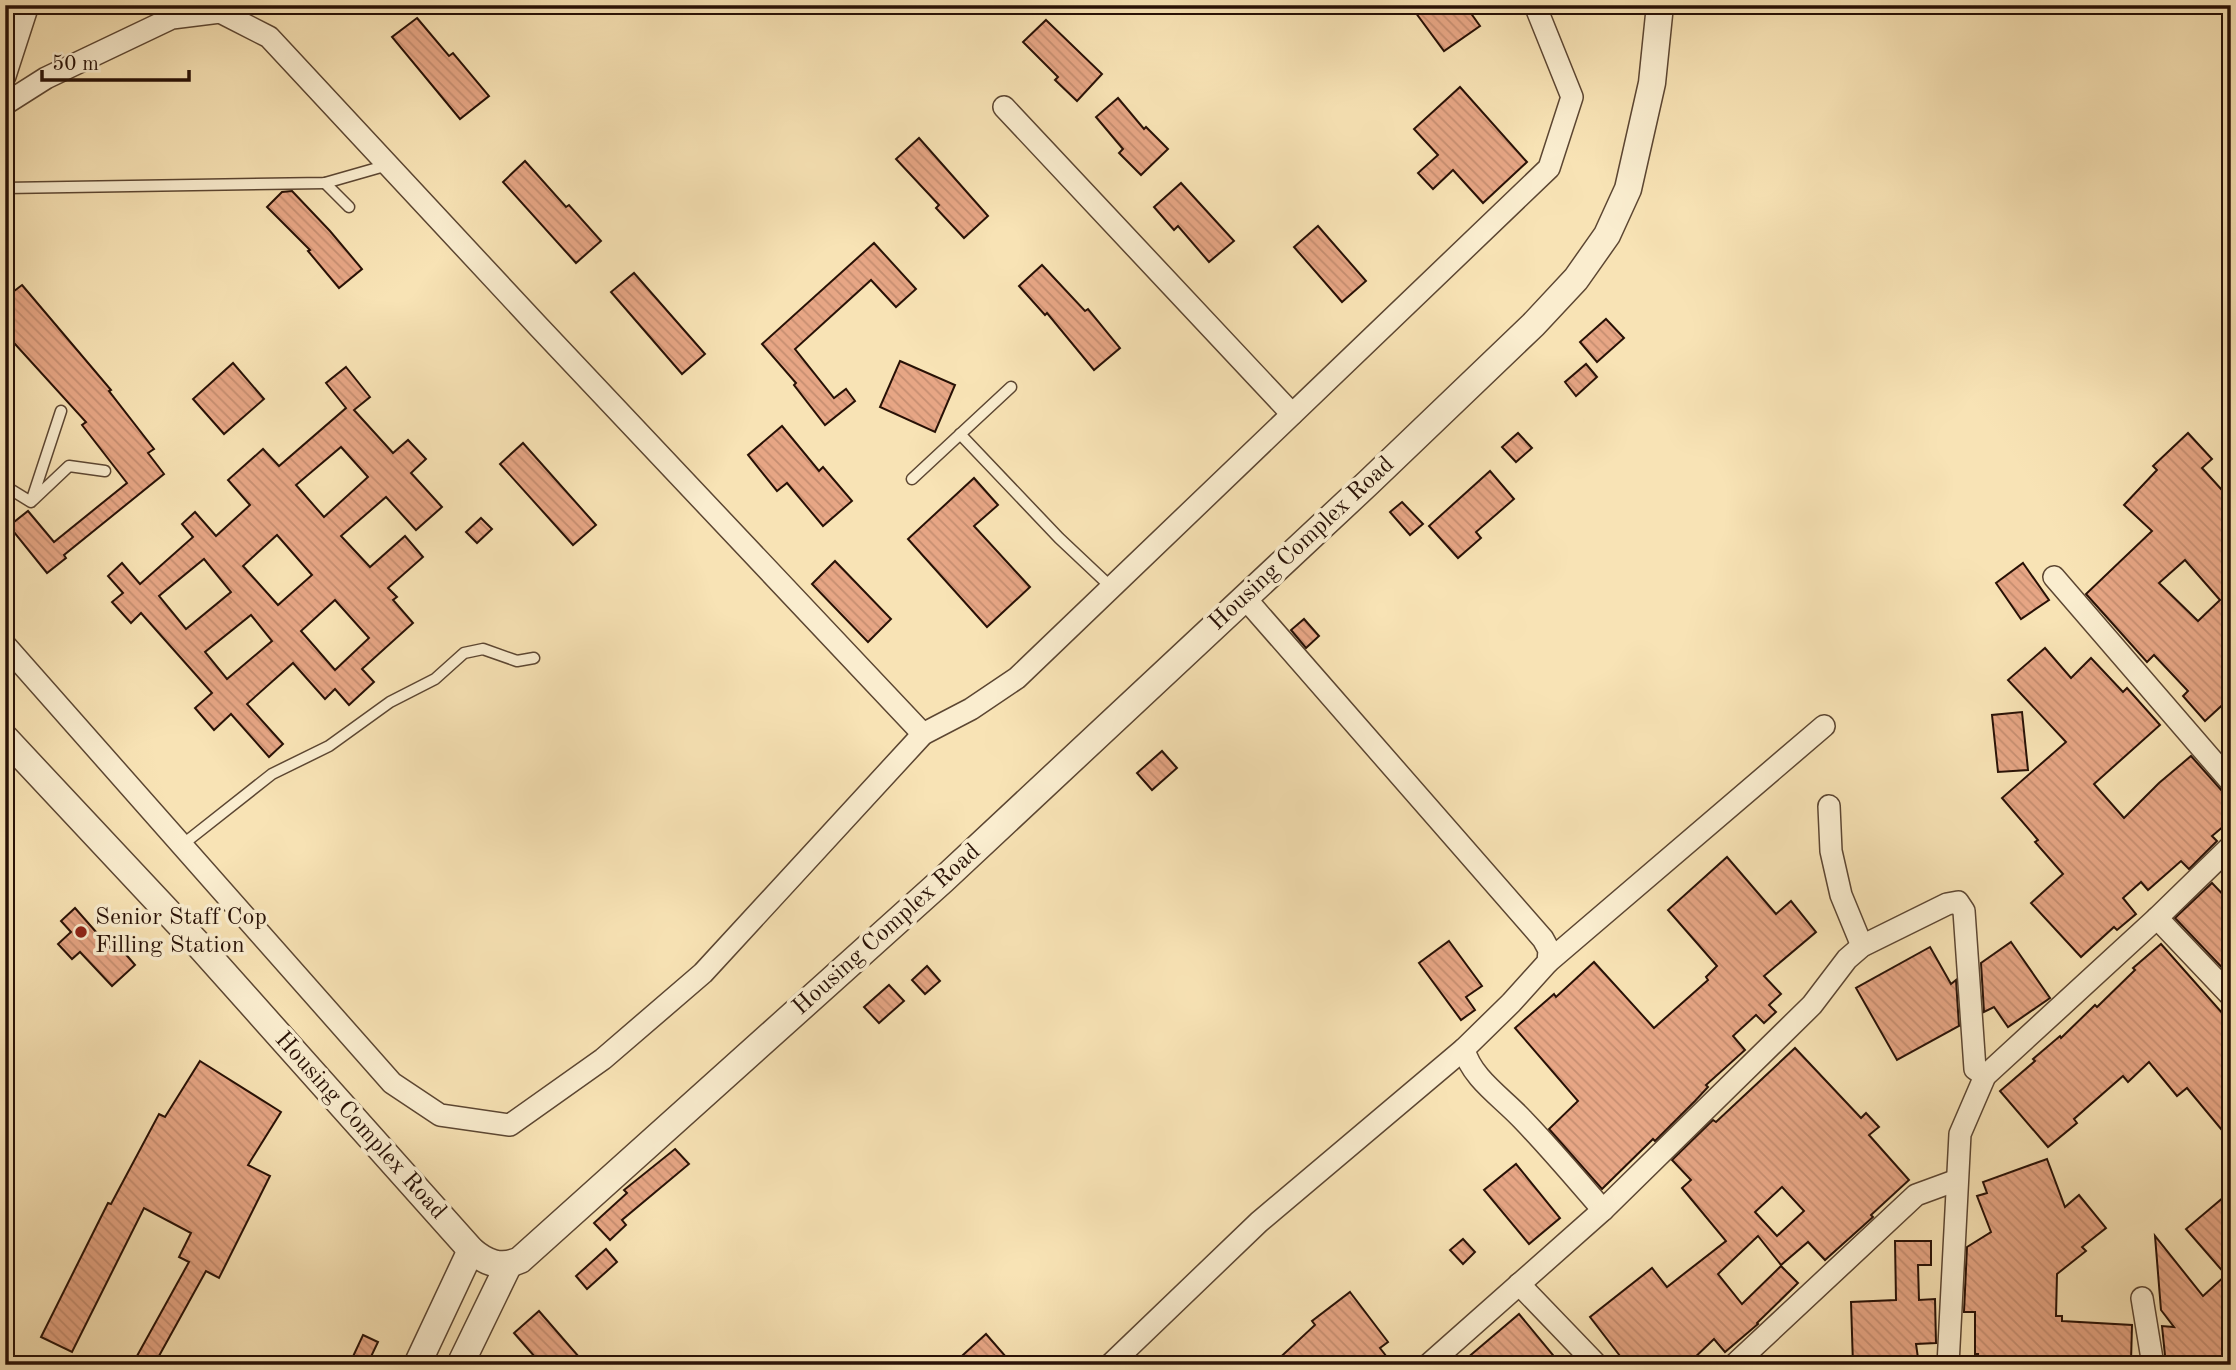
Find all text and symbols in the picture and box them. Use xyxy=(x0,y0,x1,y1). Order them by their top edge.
scale bar xyxy=(42,38,189,82)
text: 50 m xyxy=(52,54,99,75)
street label: Housing Complex Road xyxy=(1205,452,1399,636)
street label: Housing Complex Road xyxy=(789,840,985,1020)
place label: Senior Staff Cop Filling Station xyxy=(95,906,267,958)
marker: Senior Staff Cop Filling Station xyxy=(73,924,89,940)
street label: Housing Complex Road xyxy=(270,1028,450,1224)

